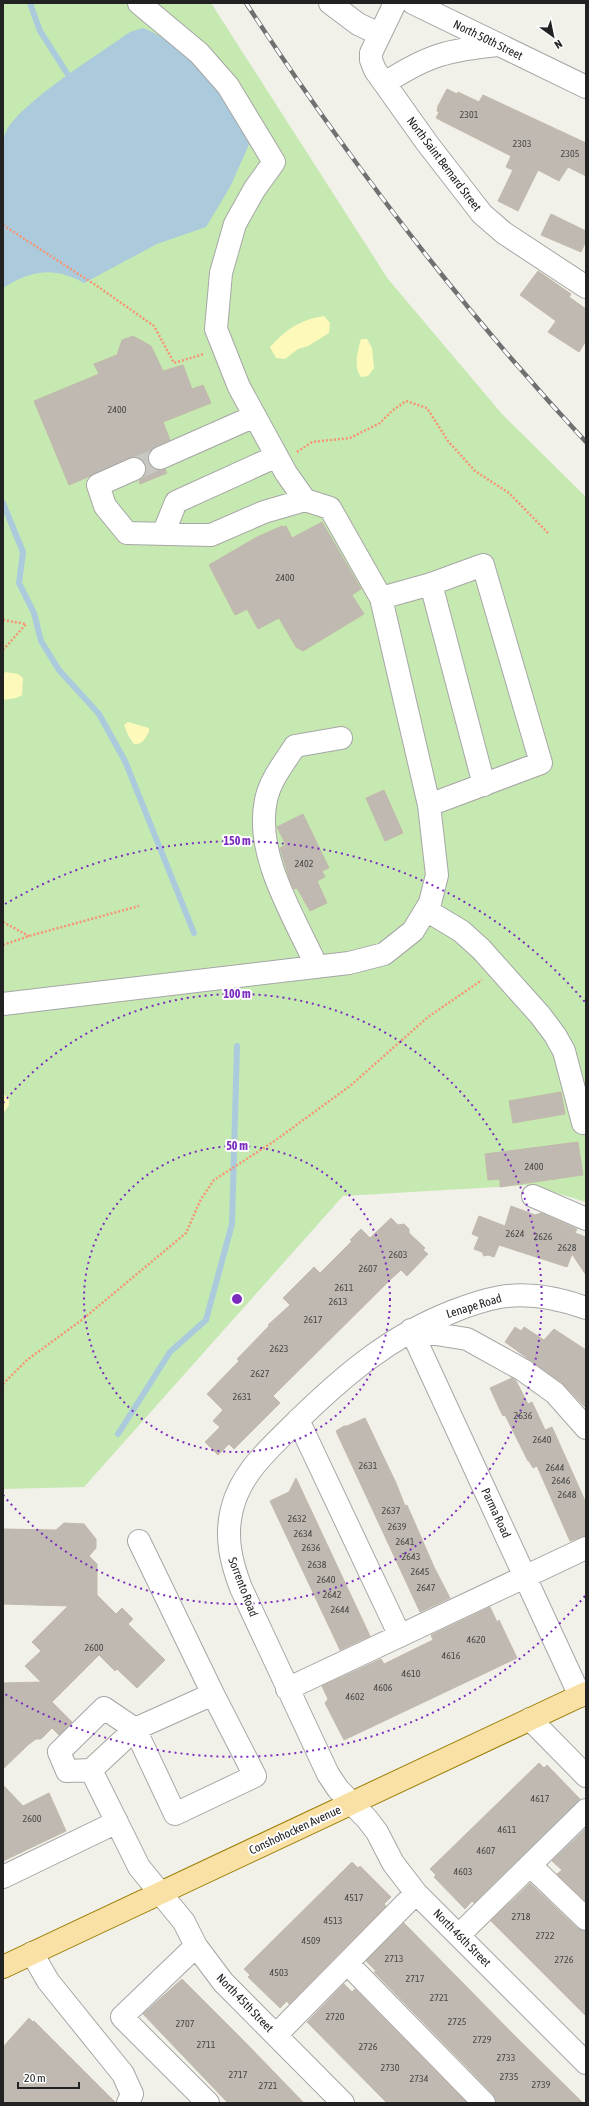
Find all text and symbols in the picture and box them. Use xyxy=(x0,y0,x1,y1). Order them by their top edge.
north arrow xyxy=(533,16,573,56)
street label: North 50th Street xyxy=(451,17,526,63)
text: N xyxy=(552,38,564,51)
house number: 2301 xyxy=(460,109,479,120)
street label: North Saint Bernard Street xyxy=(404,114,484,214)
house number: 2303 xyxy=(513,138,532,149)
house number: 2305 xyxy=(561,148,580,159)
house number: 2400 xyxy=(108,404,127,415)
house number: 2400 xyxy=(276,572,295,583)
text: 150 m xyxy=(223,834,251,848)
house number: 2402 xyxy=(295,858,314,869)
text: 100 m xyxy=(223,987,251,1001)
text: 50 m xyxy=(226,1139,248,1153)
house number: 2400 xyxy=(525,1161,544,1172)
house number: 2624 xyxy=(506,1228,525,1239)
house number: 2626 xyxy=(534,1231,553,1242)
house number: 2628 xyxy=(558,1242,577,1253)
house number: 2603 xyxy=(389,1249,408,1260)
house number: 2607 xyxy=(359,1263,378,1274)
house number: 2611 xyxy=(335,1282,354,1293)
street label: Lenape Road xyxy=(445,1291,503,1321)
centre of rings xyxy=(230,1292,244,1306)
house number: 2613 xyxy=(329,1296,348,1307)
house number: 2617 xyxy=(304,1314,323,1325)
house number: 2623 xyxy=(270,1343,289,1354)
house number: 2627 xyxy=(251,1368,270,1379)
house number: 2631 xyxy=(233,1391,252,1402)
house number: 2636 xyxy=(514,1410,533,1421)
house number: 2640 xyxy=(533,1434,552,1445)
house number: 2631 xyxy=(359,1460,378,1471)
house number: 2644 xyxy=(546,1462,565,1473)
house number: 2646 xyxy=(552,1475,571,1486)
street label: Parma Road xyxy=(478,1486,514,1540)
house number: 2648 xyxy=(558,1489,577,1500)
house number: 2637 xyxy=(382,1505,401,1516)
house number: 2632 xyxy=(288,1513,307,1524)
house number: 2639 xyxy=(388,1521,407,1532)
house number: 2634 xyxy=(294,1528,313,1539)
house number: 2641 xyxy=(396,1536,415,1547)
house number: 2636 xyxy=(302,1542,321,1553)
house number: 2643 xyxy=(402,1551,421,1562)
street label: Sorrento Road xyxy=(225,1555,261,1619)
house number: 2638 xyxy=(308,1559,327,1570)
house number: 2645 xyxy=(411,1566,430,1577)
house number: 2640 xyxy=(317,1574,336,1585)
house number: 2647 xyxy=(417,1582,436,1593)
house number: 2642 xyxy=(323,1589,342,1600)
house number: 2644 xyxy=(331,1604,350,1615)
house number: 4620 xyxy=(467,1634,486,1645)
house number: 2600 xyxy=(85,1642,104,1653)
house number: 4616 xyxy=(442,1650,461,1661)
house number: 4610 xyxy=(402,1668,421,1679)
house number: 4606 xyxy=(374,1682,393,1693)
house number: 4602 xyxy=(346,1691,365,1702)
house number: 4617 xyxy=(531,1793,550,1804)
street label: Conshohocken Avenue xyxy=(247,1803,343,1857)
house number: 2600 xyxy=(23,1813,42,1824)
house number: 4611 xyxy=(498,1824,517,1835)
house number: 4607 xyxy=(477,1845,496,1856)
house number: 4603 xyxy=(454,1866,473,1877)
house number: 4517 xyxy=(345,1892,364,1903)
street label: North 46th Street xyxy=(430,1906,494,1970)
house number: 2718 xyxy=(512,1911,531,1922)
house number: 4513 xyxy=(324,1915,343,1926)
house number: 2722 xyxy=(536,1930,555,1941)
house number: 4509 xyxy=(302,1935,321,1946)
house number: 2713 xyxy=(385,1953,404,1964)
house number: 2726 xyxy=(555,1954,574,1965)
house number: 4503 xyxy=(270,1967,289,1978)
street label: North 45th Street xyxy=(214,1971,277,2035)
house number: 2717 xyxy=(406,1973,425,1984)
house number: 2721 xyxy=(430,1992,449,2003)
house number: 2720 xyxy=(326,2011,345,2022)
house number: 2725 xyxy=(448,2016,467,2027)
house number: 2707 xyxy=(176,2018,195,2029)
house number: 2729 xyxy=(473,2034,492,2045)
house number: 2711 xyxy=(197,2039,216,2050)
house number: 2726 xyxy=(359,2041,378,2052)
house number: 2733 xyxy=(497,2052,516,2063)
house number: 2730 xyxy=(381,2062,400,2073)
scale bar xyxy=(18,2064,79,2090)
house number: 2717 xyxy=(229,2069,248,2080)
text: 20 m xyxy=(24,2071,46,2085)
house number: 2735 xyxy=(500,2071,519,2082)
house number: 2734 xyxy=(410,2073,429,2084)
house number: 2739 xyxy=(532,2079,551,2090)
house number: 2721 xyxy=(259,2080,278,2091)

